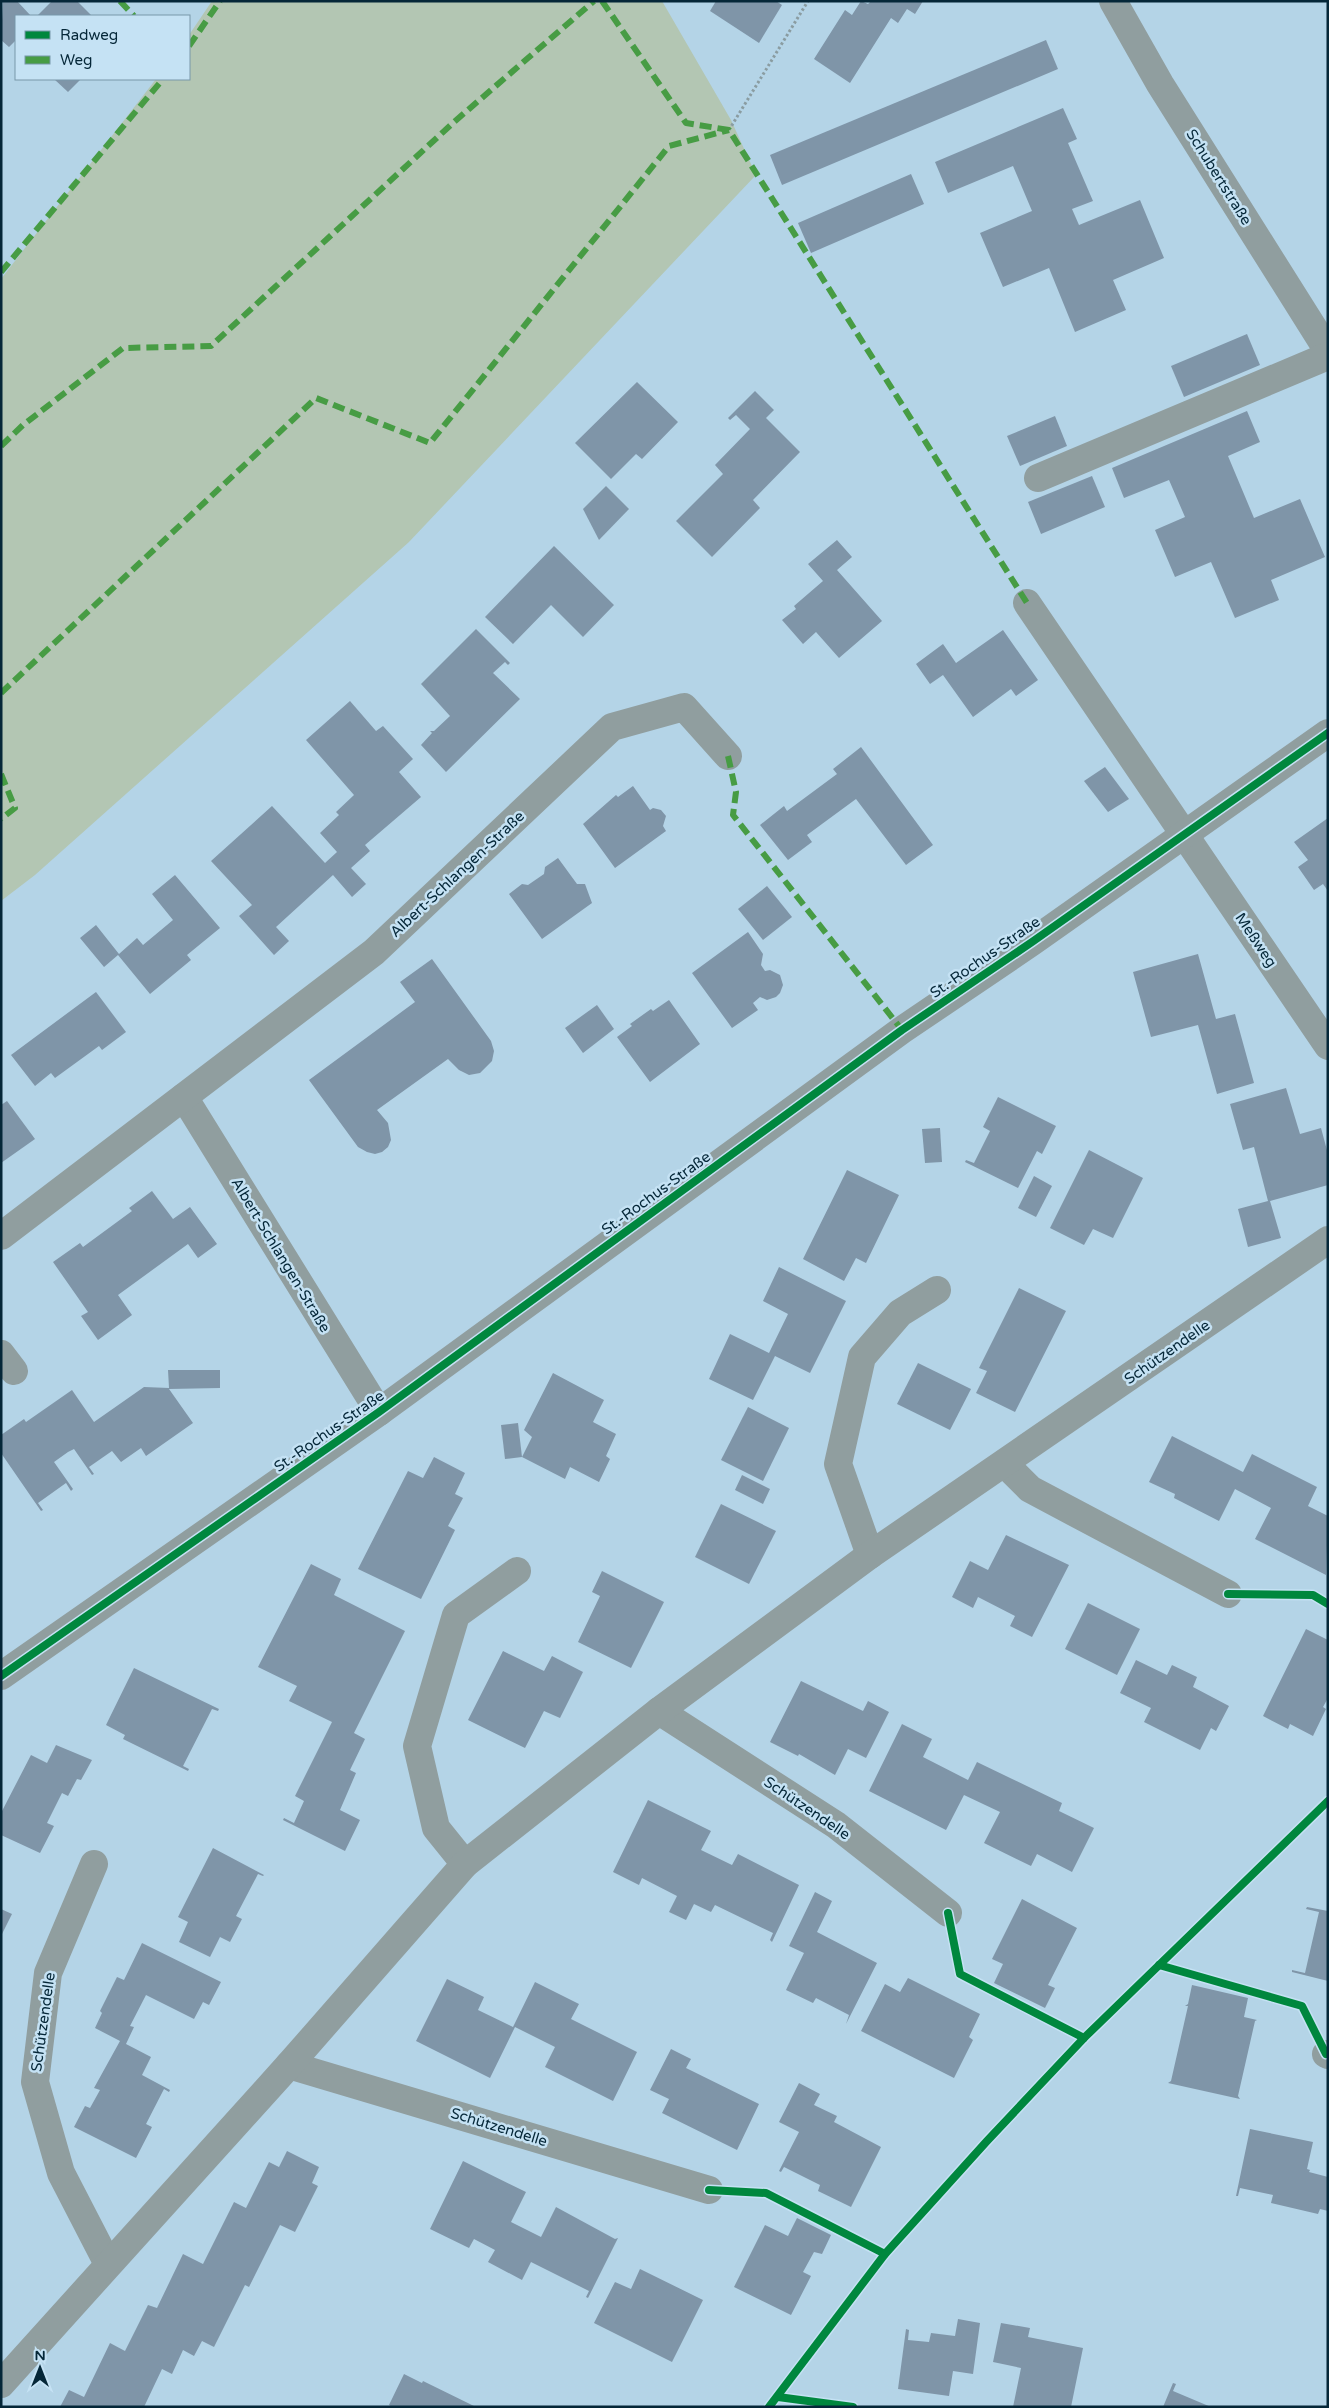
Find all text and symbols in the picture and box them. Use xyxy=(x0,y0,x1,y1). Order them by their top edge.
legend xyxy=(15,15,190,80)
text: Radweg xyxy=(60,26,118,44)
text: Weg xyxy=(60,51,92,69)
street label: Schubertstraße xyxy=(1182,126,1256,228)
street label: Albert-Schlangen-Straße xyxy=(386,807,528,941)
street label: Meßweg xyxy=(1231,909,1281,971)
street label: St.-Rochus-Straße xyxy=(927,912,1043,1002)
street label: St.-Rochus-Straße xyxy=(598,1147,714,1239)
street label: Albert-Schlangen-Straße xyxy=(228,1174,334,1336)
street label: Schützendelle xyxy=(1121,1316,1213,1388)
street label: St.-Rochus-Straße xyxy=(271,1386,387,1476)
street label: Schützendelle xyxy=(760,1773,854,1843)
street label: Schützendelle xyxy=(27,1971,59,2073)
street label: Schützendelle xyxy=(448,2104,550,2150)
north arrow xyxy=(15,2343,65,2393)
text: N xyxy=(34,2347,46,2364)

